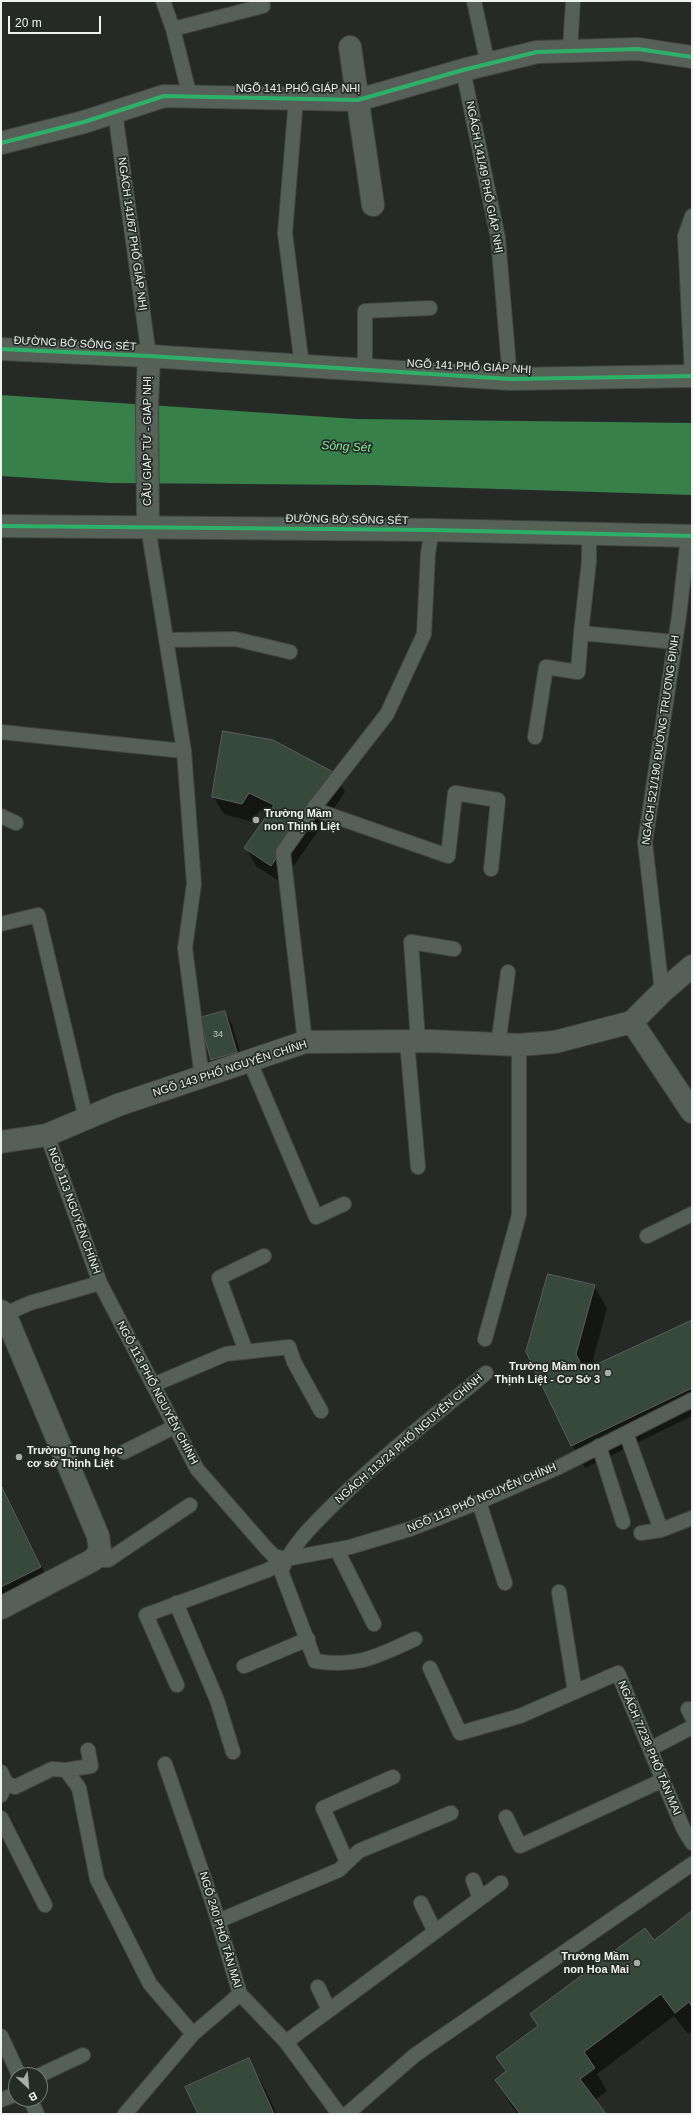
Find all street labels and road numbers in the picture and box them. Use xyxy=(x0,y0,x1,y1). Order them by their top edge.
street label: NGÕ 141 PHỐ GIÁP NHỊ xyxy=(236,82,360,96)
street label: NGÁCH 141/49 PHỐ GIÁP NHỊ xyxy=(463,100,505,254)
street label: NGÁCH 141/67 PHỐ GIÁP NHỊ xyxy=(115,157,149,311)
street label: ĐƯỜNG BỜ SÔNG SÉT xyxy=(13,334,137,354)
street label: NGÕ 141 PHỐ GIÁP NHỊ xyxy=(406,357,532,377)
street label: CẦU GIÁP TỨ - GIÁP NHỊ xyxy=(141,376,155,506)
street label: ĐƯỜNG BỜ SÔNG SÉT xyxy=(285,512,409,528)
street label: NGÁCH 521/190 ĐƯỜNG TRƯƠNG ĐỊNH xyxy=(640,634,682,846)
street label: NGÕ 143 PHỐ NGUYỄN CHÍNH xyxy=(151,1038,309,1100)
street label: NGÕ 113 NGUYỄN CHÍNH xyxy=(45,1146,103,1276)
street label: NGÕ 113 PHỐ NGUYỄN CHÍNH xyxy=(113,1319,201,1467)
street label: NGÁCH 113/24 PHỐ NGUYỄN CHÍNH xyxy=(333,1372,485,1506)
street label: NGÕ 113 PHỐ NGUYỄN CHÍNH xyxy=(406,1461,558,1535)
street label: NGÁCH 7/238 PHỐ TÂN MAI xyxy=(615,1679,683,1817)
street label: NGÕ 240 PHỐ TÂN MAI xyxy=(196,1870,244,1990)

